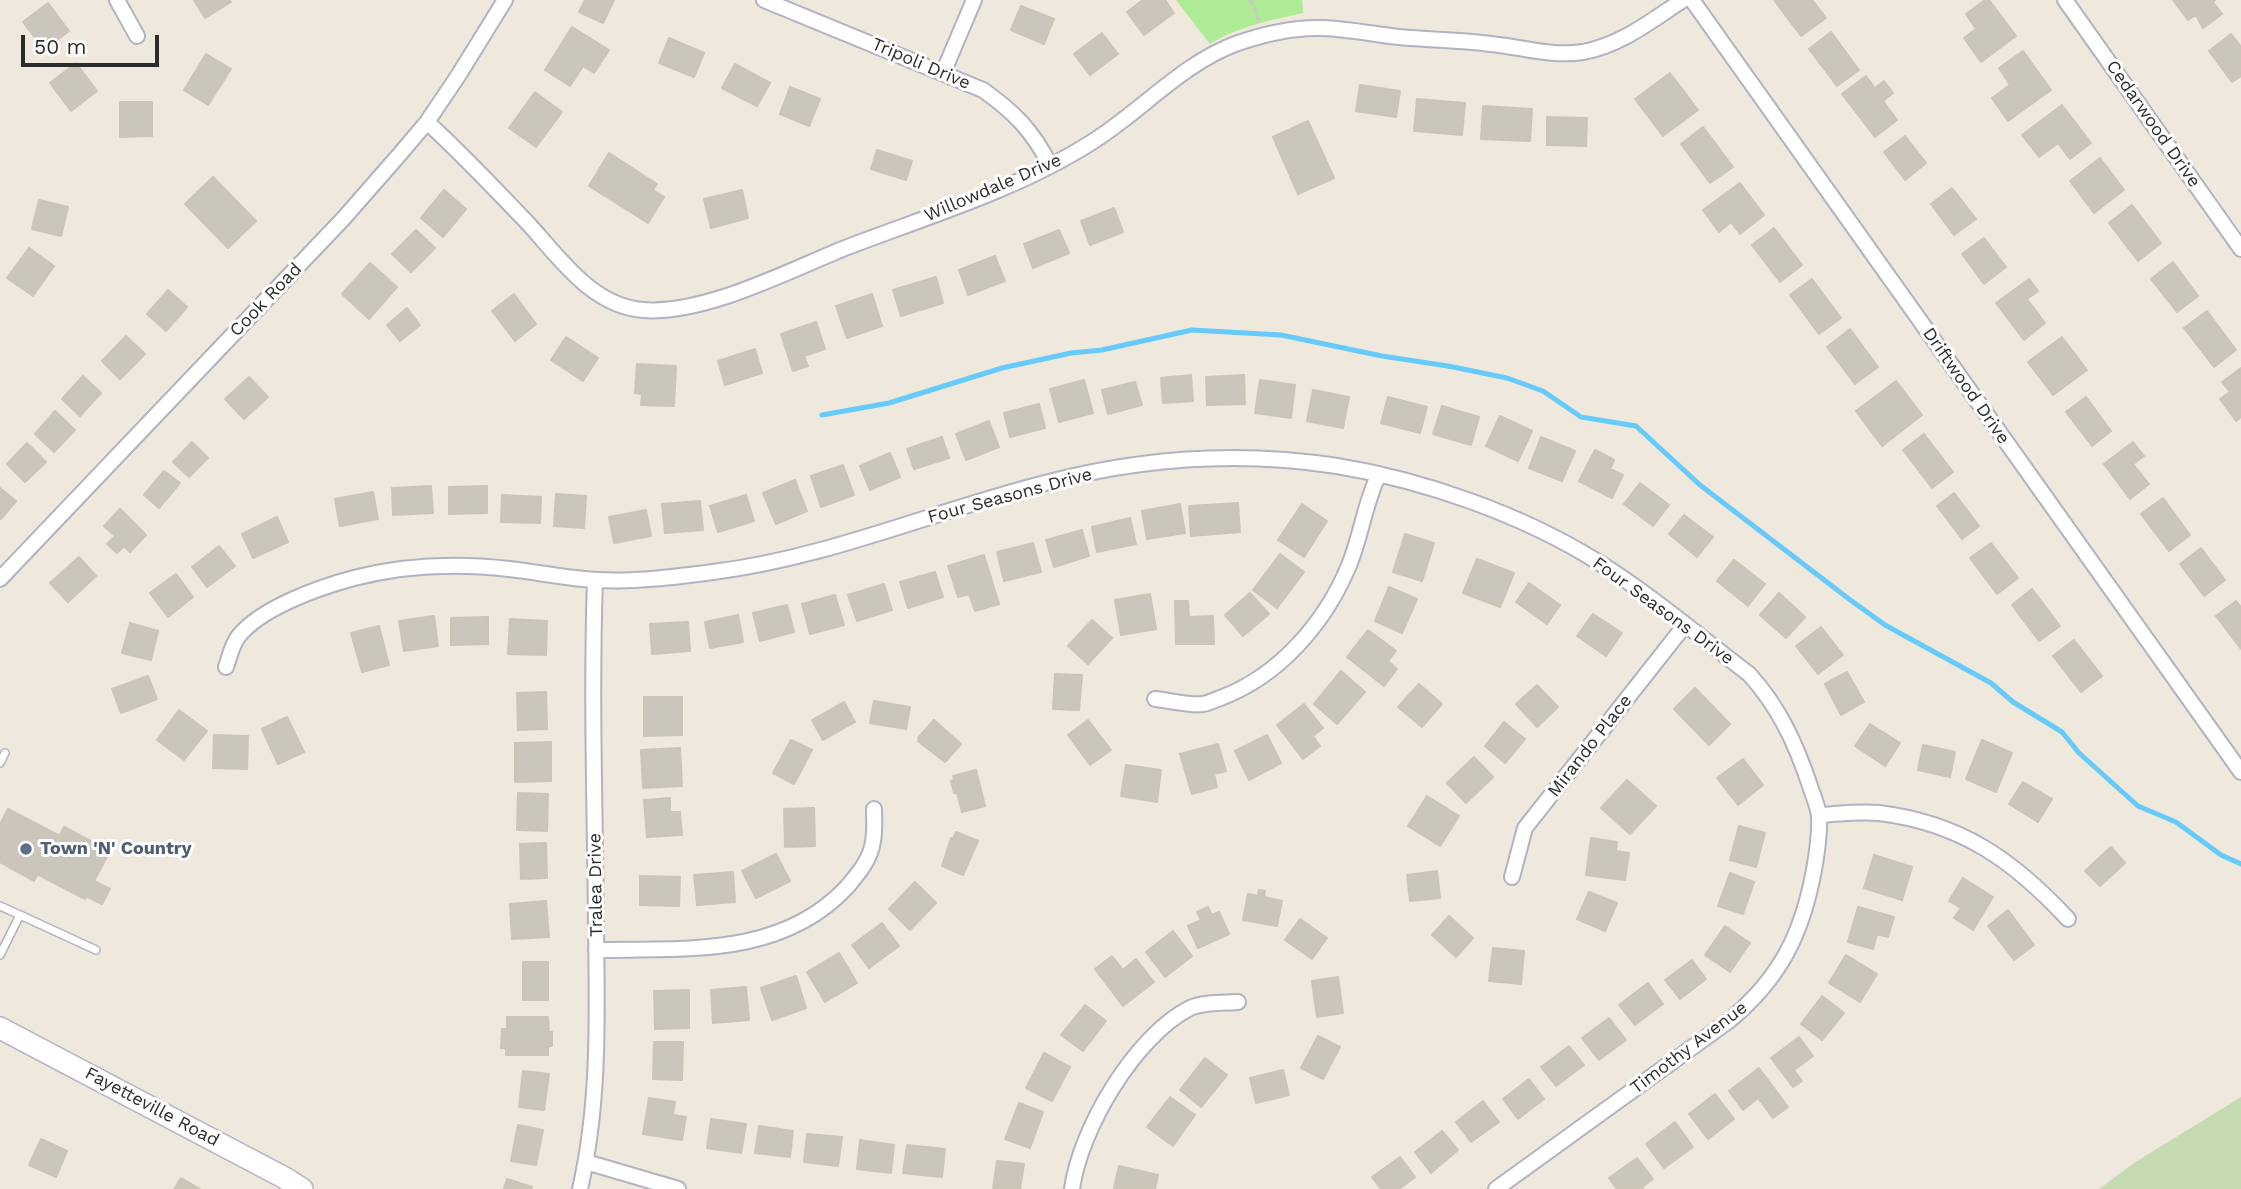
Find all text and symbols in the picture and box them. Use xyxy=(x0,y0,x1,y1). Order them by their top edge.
scale bar xyxy=(24,21,163,65)
text: 50 m xyxy=(34,34,86,59)
street label: Tripoli Drive xyxy=(868,34,974,94)
street label: Cedarwood Drive xyxy=(2101,56,2205,192)
street label: Willowdale Drive xyxy=(921,149,1065,227)
street label: Cook Road xyxy=(226,259,306,341)
street label: Driftwood Drive xyxy=(1918,324,2014,448)
street label: Four Seasons Drive xyxy=(925,464,1095,528)
street label: Four Seasons Drive xyxy=(1588,553,1738,669)
street label: Mirando Place xyxy=(1543,691,1637,801)
street label: Tralea Drive xyxy=(584,833,608,937)
place label: Town 'N' Country xyxy=(40,838,192,860)
marker: Town 'N' Country xyxy=(18,841,34,857)
street label: Timothy Avenue xyxy=(1626,997,1752,1099)
street label: Fayetteville Road xyxy=(81,1063,223,1151)

